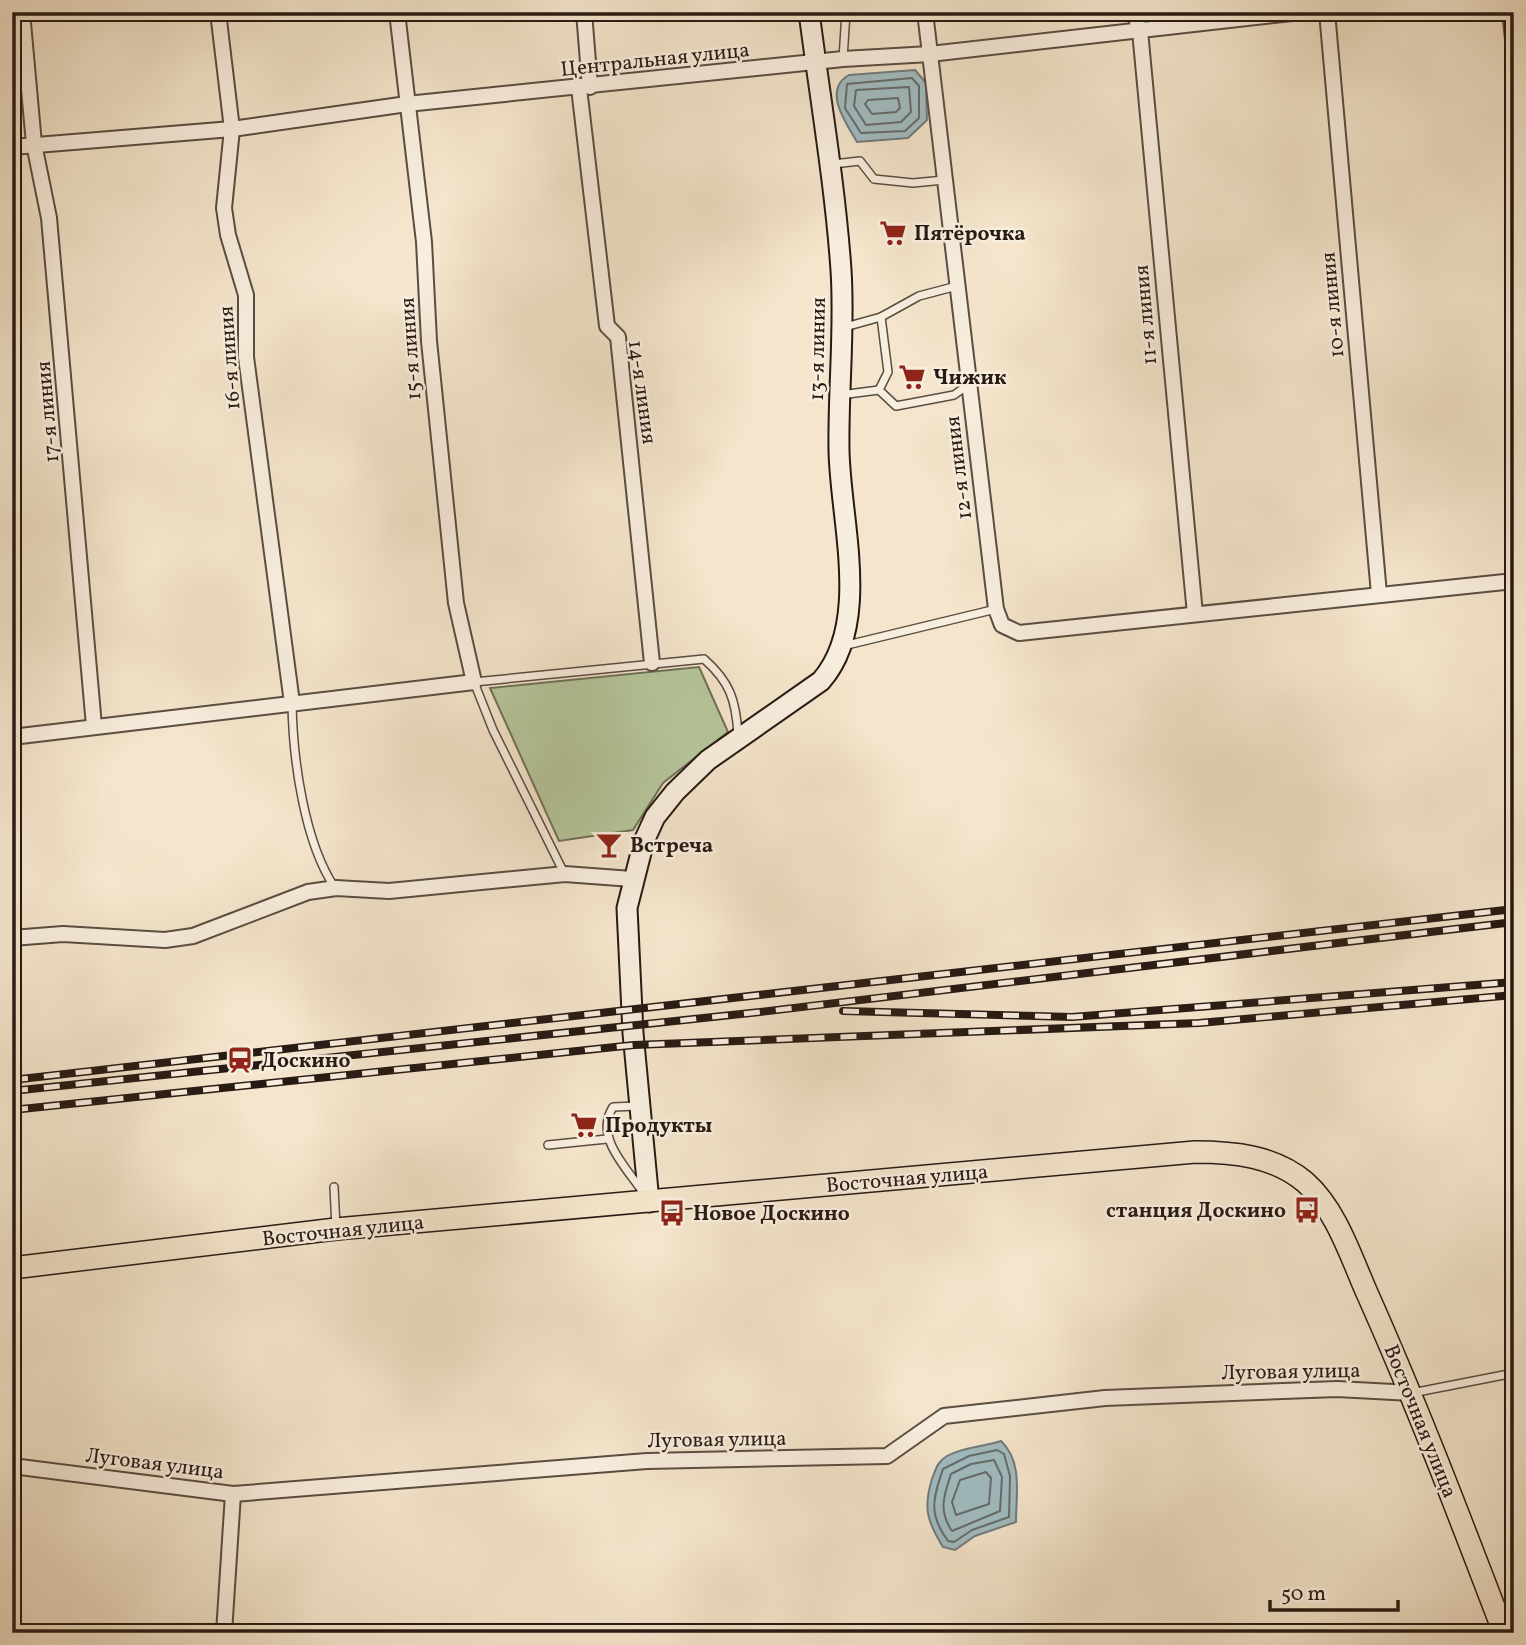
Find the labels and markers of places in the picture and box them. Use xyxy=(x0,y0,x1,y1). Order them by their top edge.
supermarket icon: Пятёрочка xyxy=(878,218,908,248)
place label: Пятёрочка xyxy=(914,220,1026,249)
supermarket icon: Чижик xyxy=(897,362,927,392)
place label: Чижик xyxy=(933,364,1007,393)
bar icon: Встреча xyxy=(594,830,624,860)
place label: Встреча xyxy=(630,832,713,861)
station icon: Доскино xyxy=(225,1045,255,1075)
place label: Доскино xyxy=(261,1047,350,1076)
supermarket icon: Продукты xyxy=(569,1110,599,1140)
place label: Продукты xyxy=(605,1112,712,1141)
bus stop icon: станция Доскино xyxy=(1292,1195,1322,1225)
place label: станция Доскино xyxy=(1106,1197,1286,1226)
bus stop icon: Новое Доскино xyxy=(657,1198,687,1228)
place label: Новое Доскино xyxy=(693,1200,850,1229)

